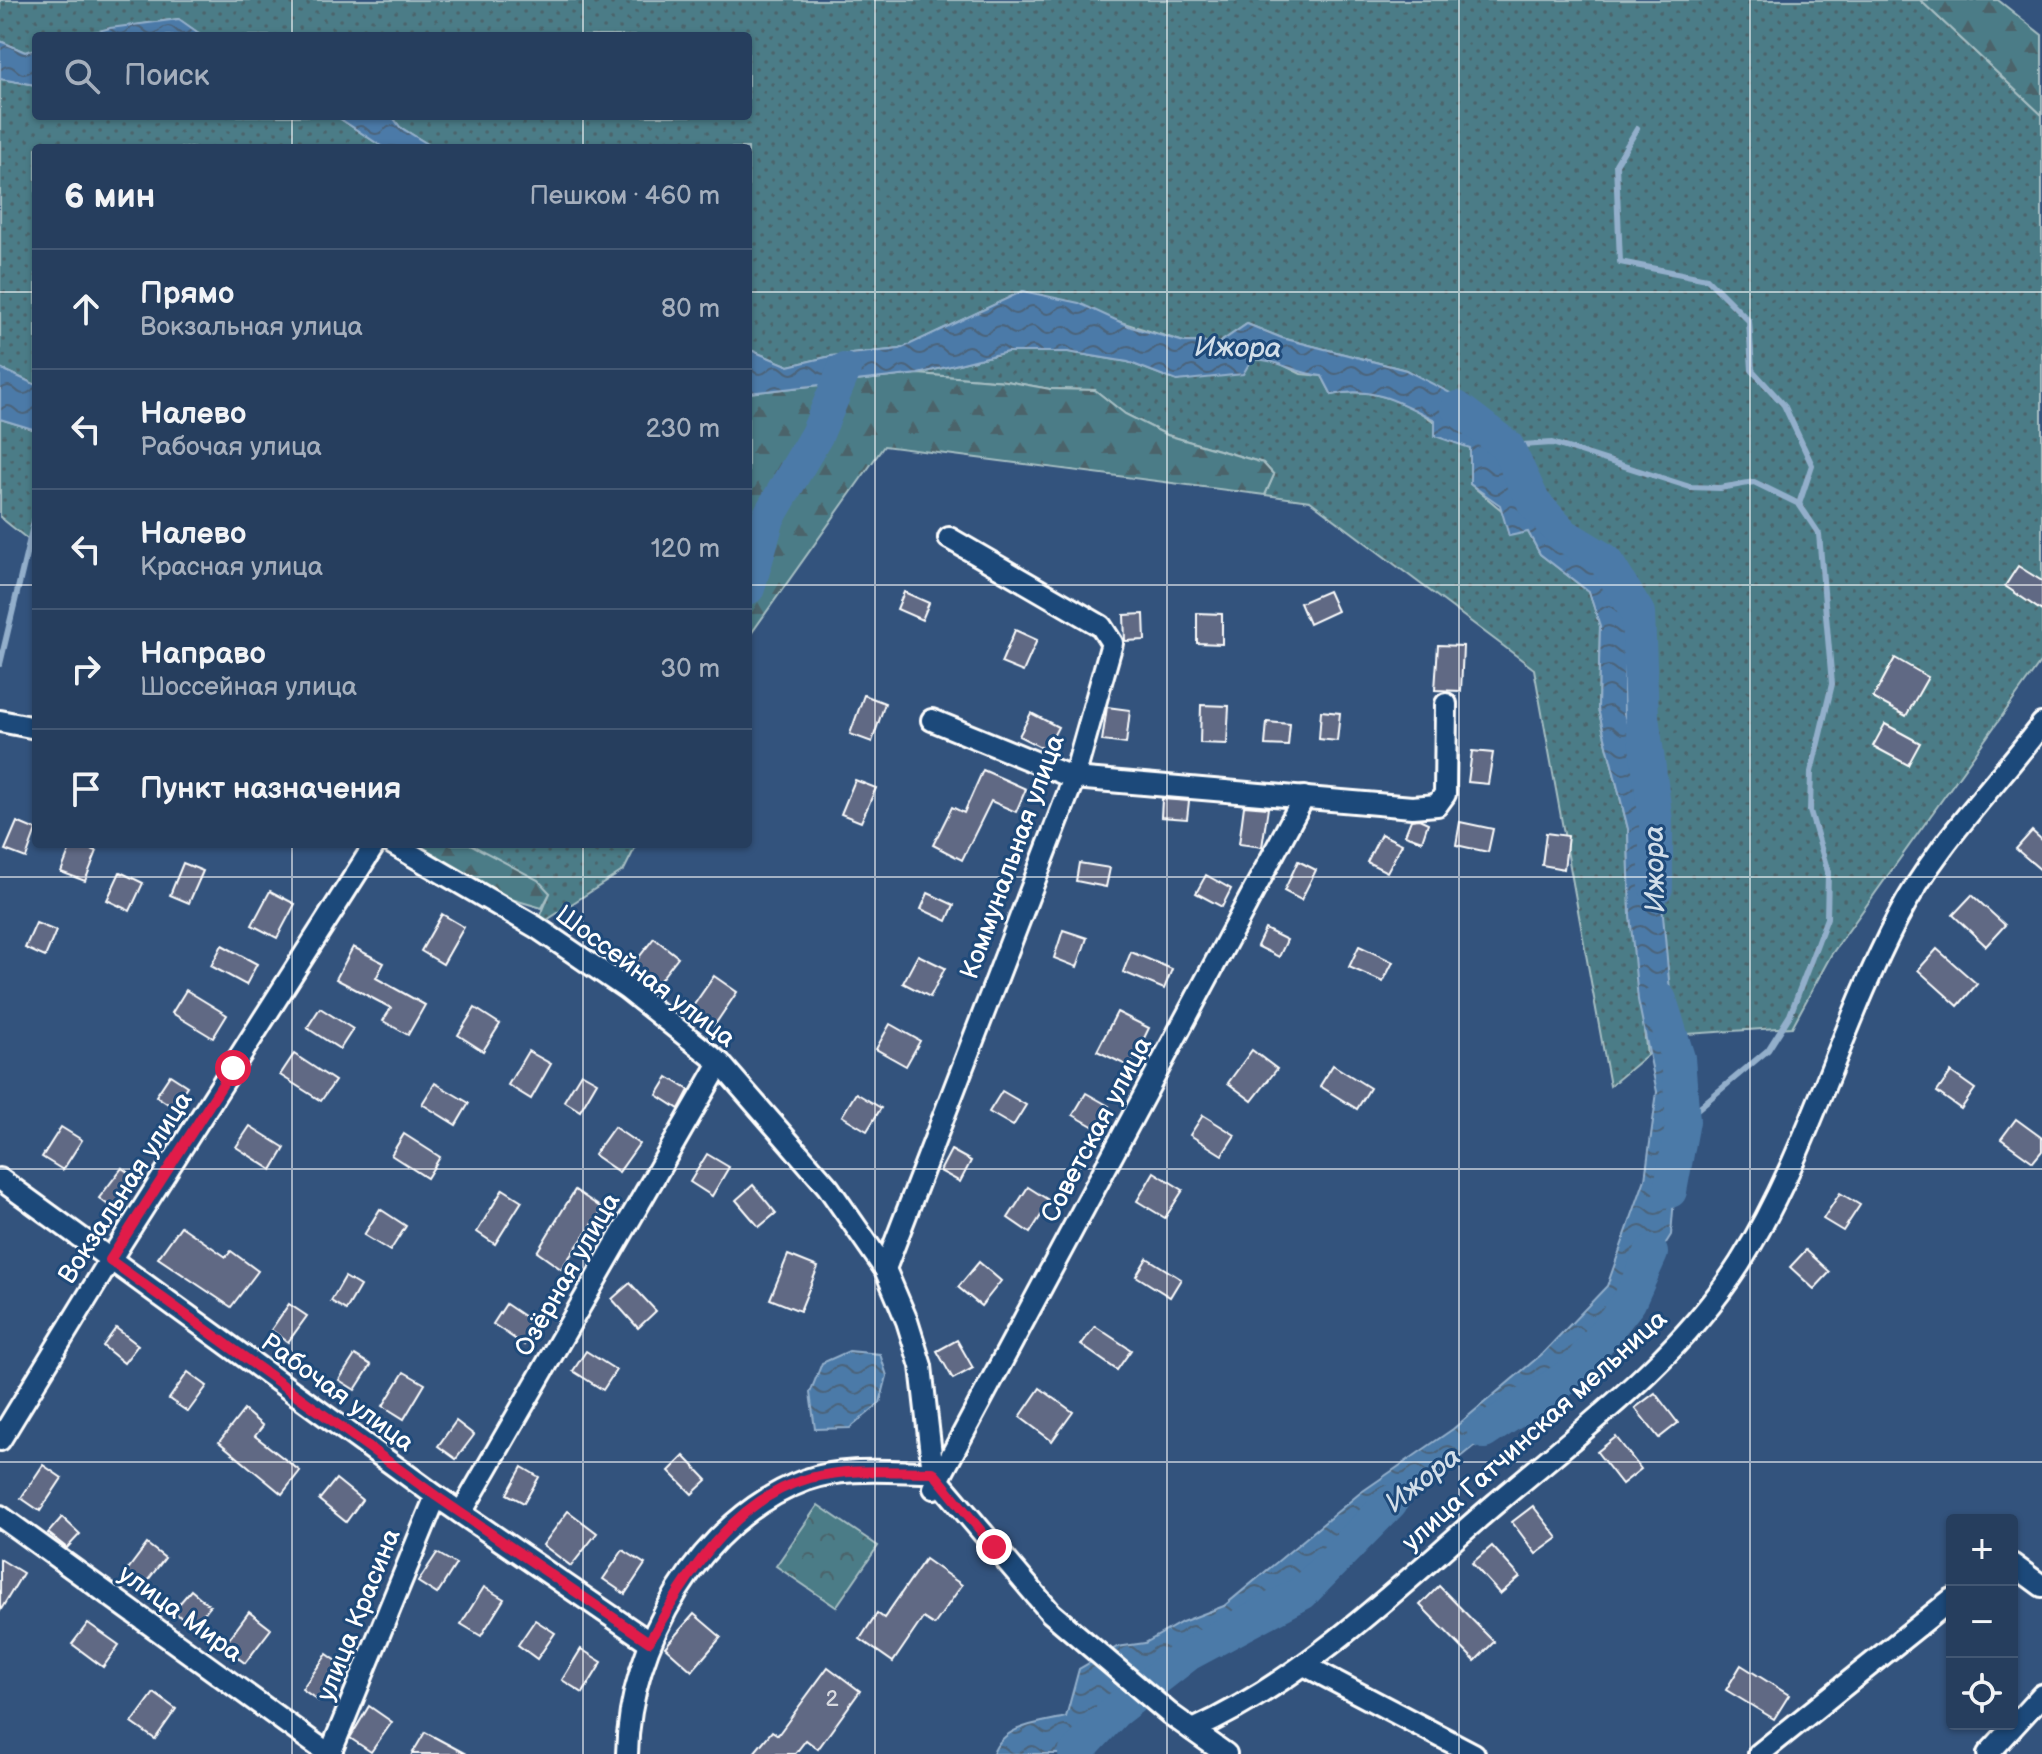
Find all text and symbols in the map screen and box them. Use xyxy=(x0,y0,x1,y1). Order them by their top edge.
search box xyxy=(32,32,752,120)
icon: search xyxy=(60,54,104,98)
text: Поиск xyxy=(124,58,210,94)
text: 6 мин xyxy=(64,176,155,217)
text: Пешком · 460 m xyxy=(529,181,720,212)
text: Прямо xyxy=(140,276,234,312)
icon: ahead xyxy=(64,287,108,331)
text: 80 m xyxy=(661,294,720,325)
text: Вокзальная улица xyxy=(140,312,363,343)
water label: Ижора xyxy=(1194,331,1282,365)
text: Налево xyxy=(140,396,246,432)
icon: left xyxy=(64,407,108,451)
text: 230 m xyxy=(645,414,720,445)
text: Рабочая улица xyxy=(140,432,322,463)
text: Налево xyxy=(140,516,246,552)
icon: left xyxy=(64,527,108,571)
text: 120 m xyxy=(651,534,720,565)
text: Красная улица xyxy=(140,552,323,583)
text: Направо xyxy=(140,636,266,672)
icon: right xyxy=(64,647,108,691)
text: 30 m xyxy=(660,654,720,685)
text: Шоссейная улица xyxy=(140,672,357,703)
street label: Коммунальная улица xyxy=(954,731,1072,983)
icon: arrive xyxy=(64,767,108,811)
text: Пункт назначения xyxy=(140,771,401,807)
water label: Ижора xyxy=(1638,825,1672,913)
street label: Шоссейная улица xyxy=(549,899,741,1055)
street label: Советская улица xyxy=(1035,1032,1159,1228)
route start xyxy=(215,1050,251,1086)
street label: Вокзальная улица xyxy=(52,1086,200,1290)
street label: Озёрная улица xyxy=(509,1188,627,1362)
street label: улица Гатчинская мельница xyxy=(1396,1304,1674,1558)
street label: Рабочая улица xyxy=(254,1327,420,1459)
water label: Ижора xyxy=(1378,1440,1468,1520)
map controls xyxy=(1946,1514,2018,1730)
button: + xyxy=(1946,1514,2018,1586)
street label: улица Красина xyxy=(310,1524,408,1706)
route end xyxy=(976,1529,1012,1565)
street label: улица Мира xyxy=(112,1559,248,1669)
button: − xyxy=(1946,1586,2018,1658)
button: locate xyxy=(1946,1658,2018,1730)
house number: 2 xyxy=(826,1686,839,1713)

